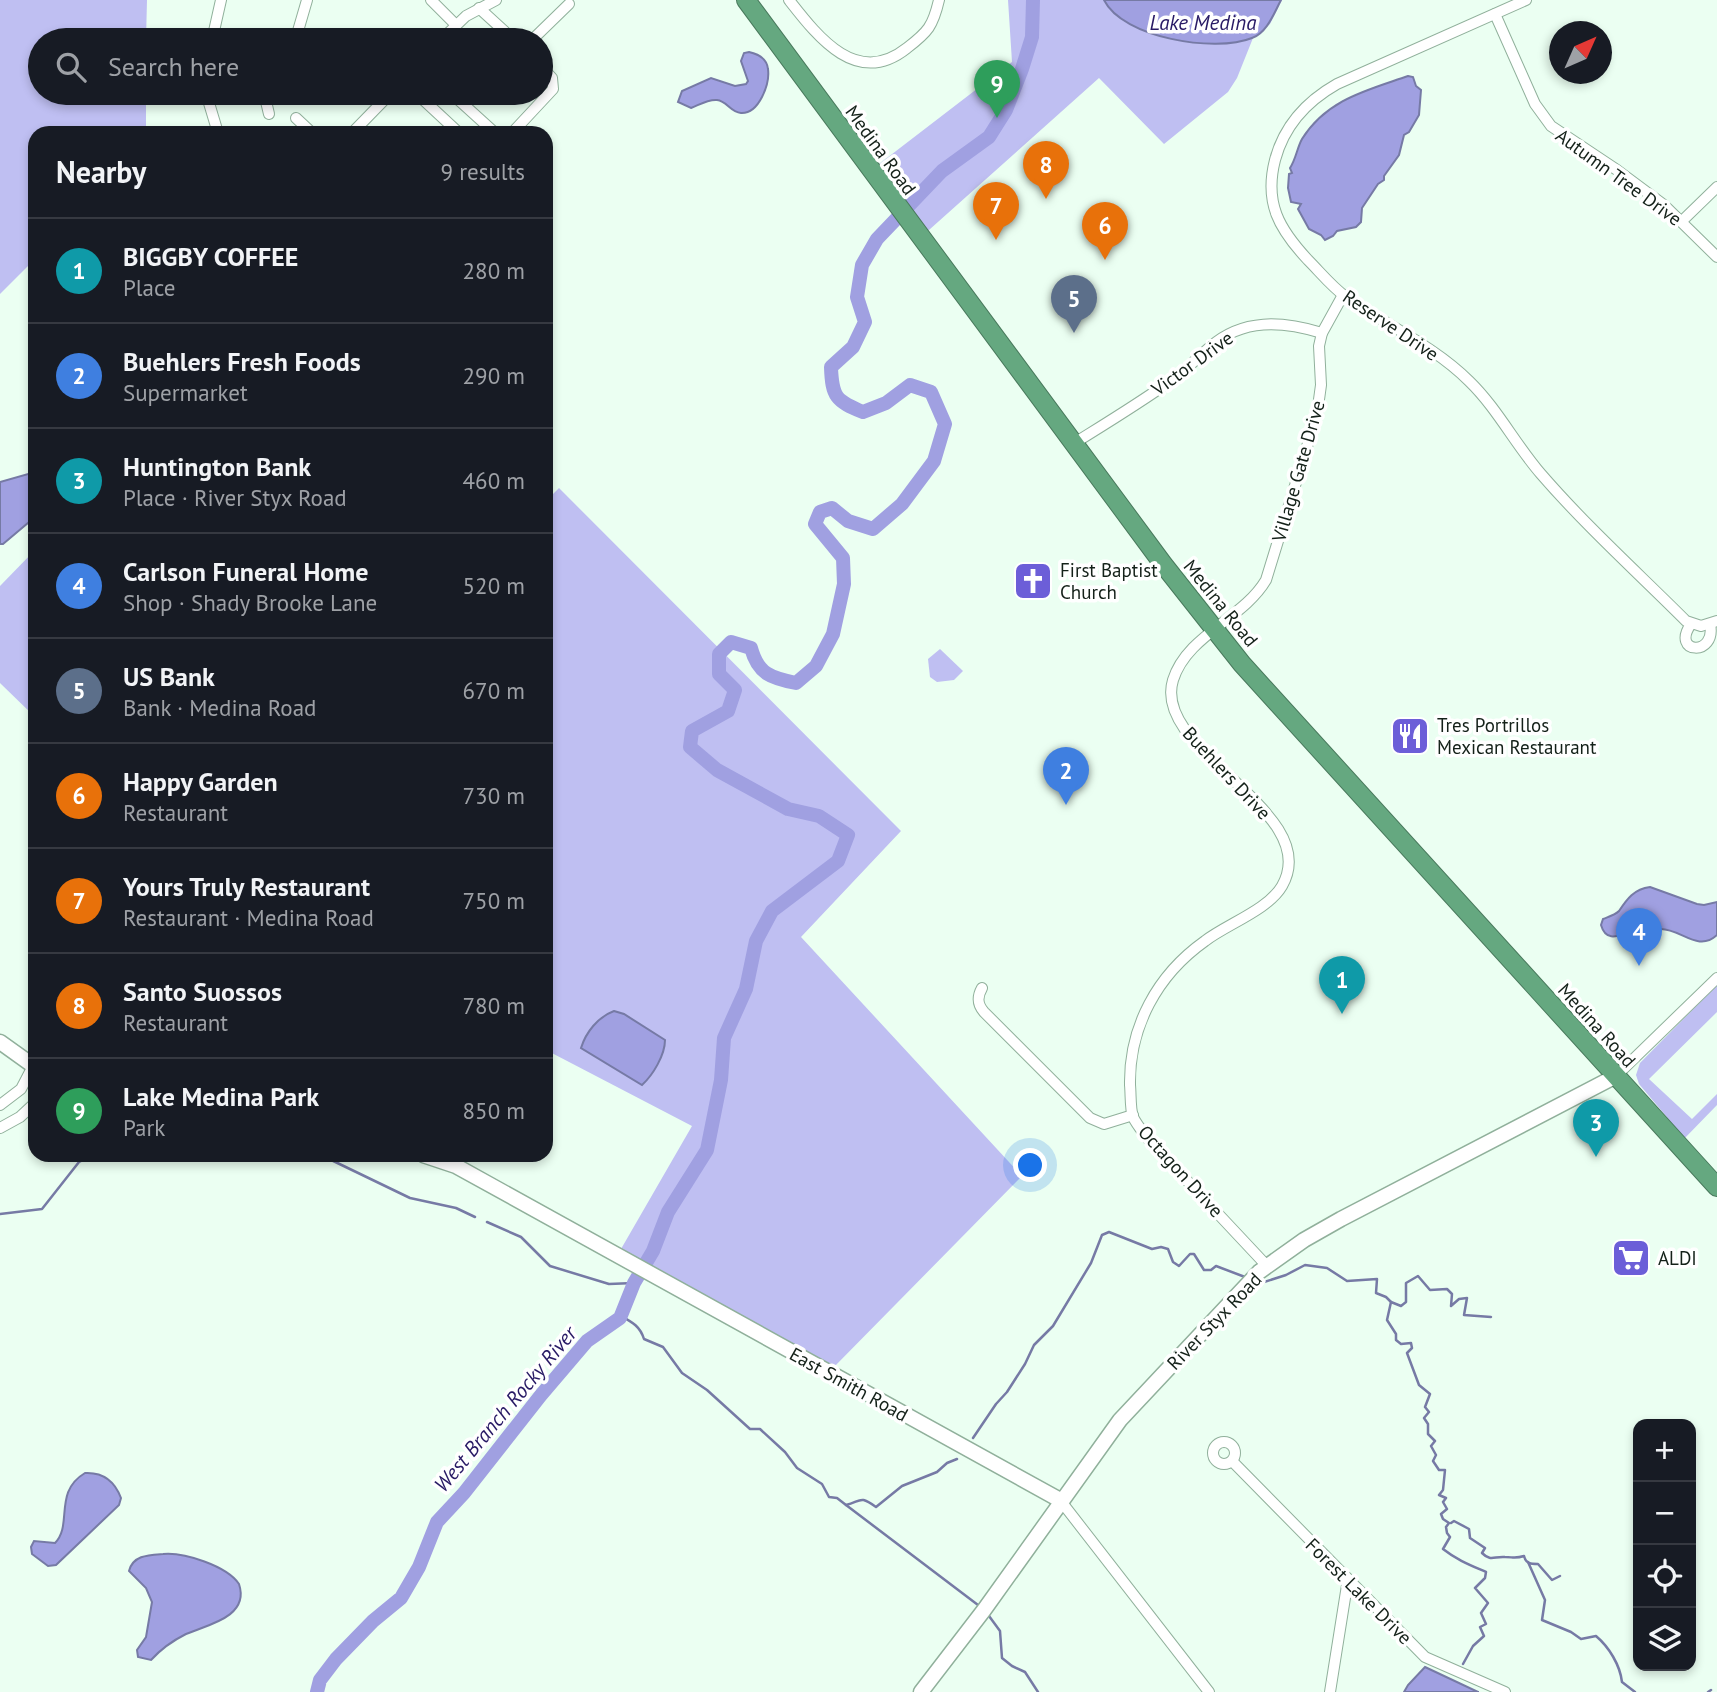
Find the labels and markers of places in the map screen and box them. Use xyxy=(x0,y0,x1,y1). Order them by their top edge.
pin: 9 xyxy=(974,60,1020,118)
pin: 8 xyxy=(1023,141,1069,199)
pin: 7 xyxy=(973,182,1019,240)
pin: 6 xyxy=(1082,202,1128,260)
pin: 5 xyxy=(1051,275,1097,333)
place label: First Baptist Church xyxy=(1060,558,1158,604)
church icon: First Baptist Church xyxy=(1012,560,1054,602)
place label: Tres Portrillos Mexican Restaurant xyxy=(1437,713,1597,759)
restaurant icon: Tres Portrillos Mexican Restaurant xyxy=(1389,715,1431,757)
pin: 2 xyxy=(1043,747,1089,805)
pin: 4 xyxy=(1616,908,1662,966)
pin: 1 xyxy=(1319,956,1365,1014)
pin: 3 xyxy=(1573,1099,1619,1157)
supermarket icon: ALDI xyxy=(1610,1237,1652,1279)
place label: ALDI xyxy=(1658,1246,1697,1270)

